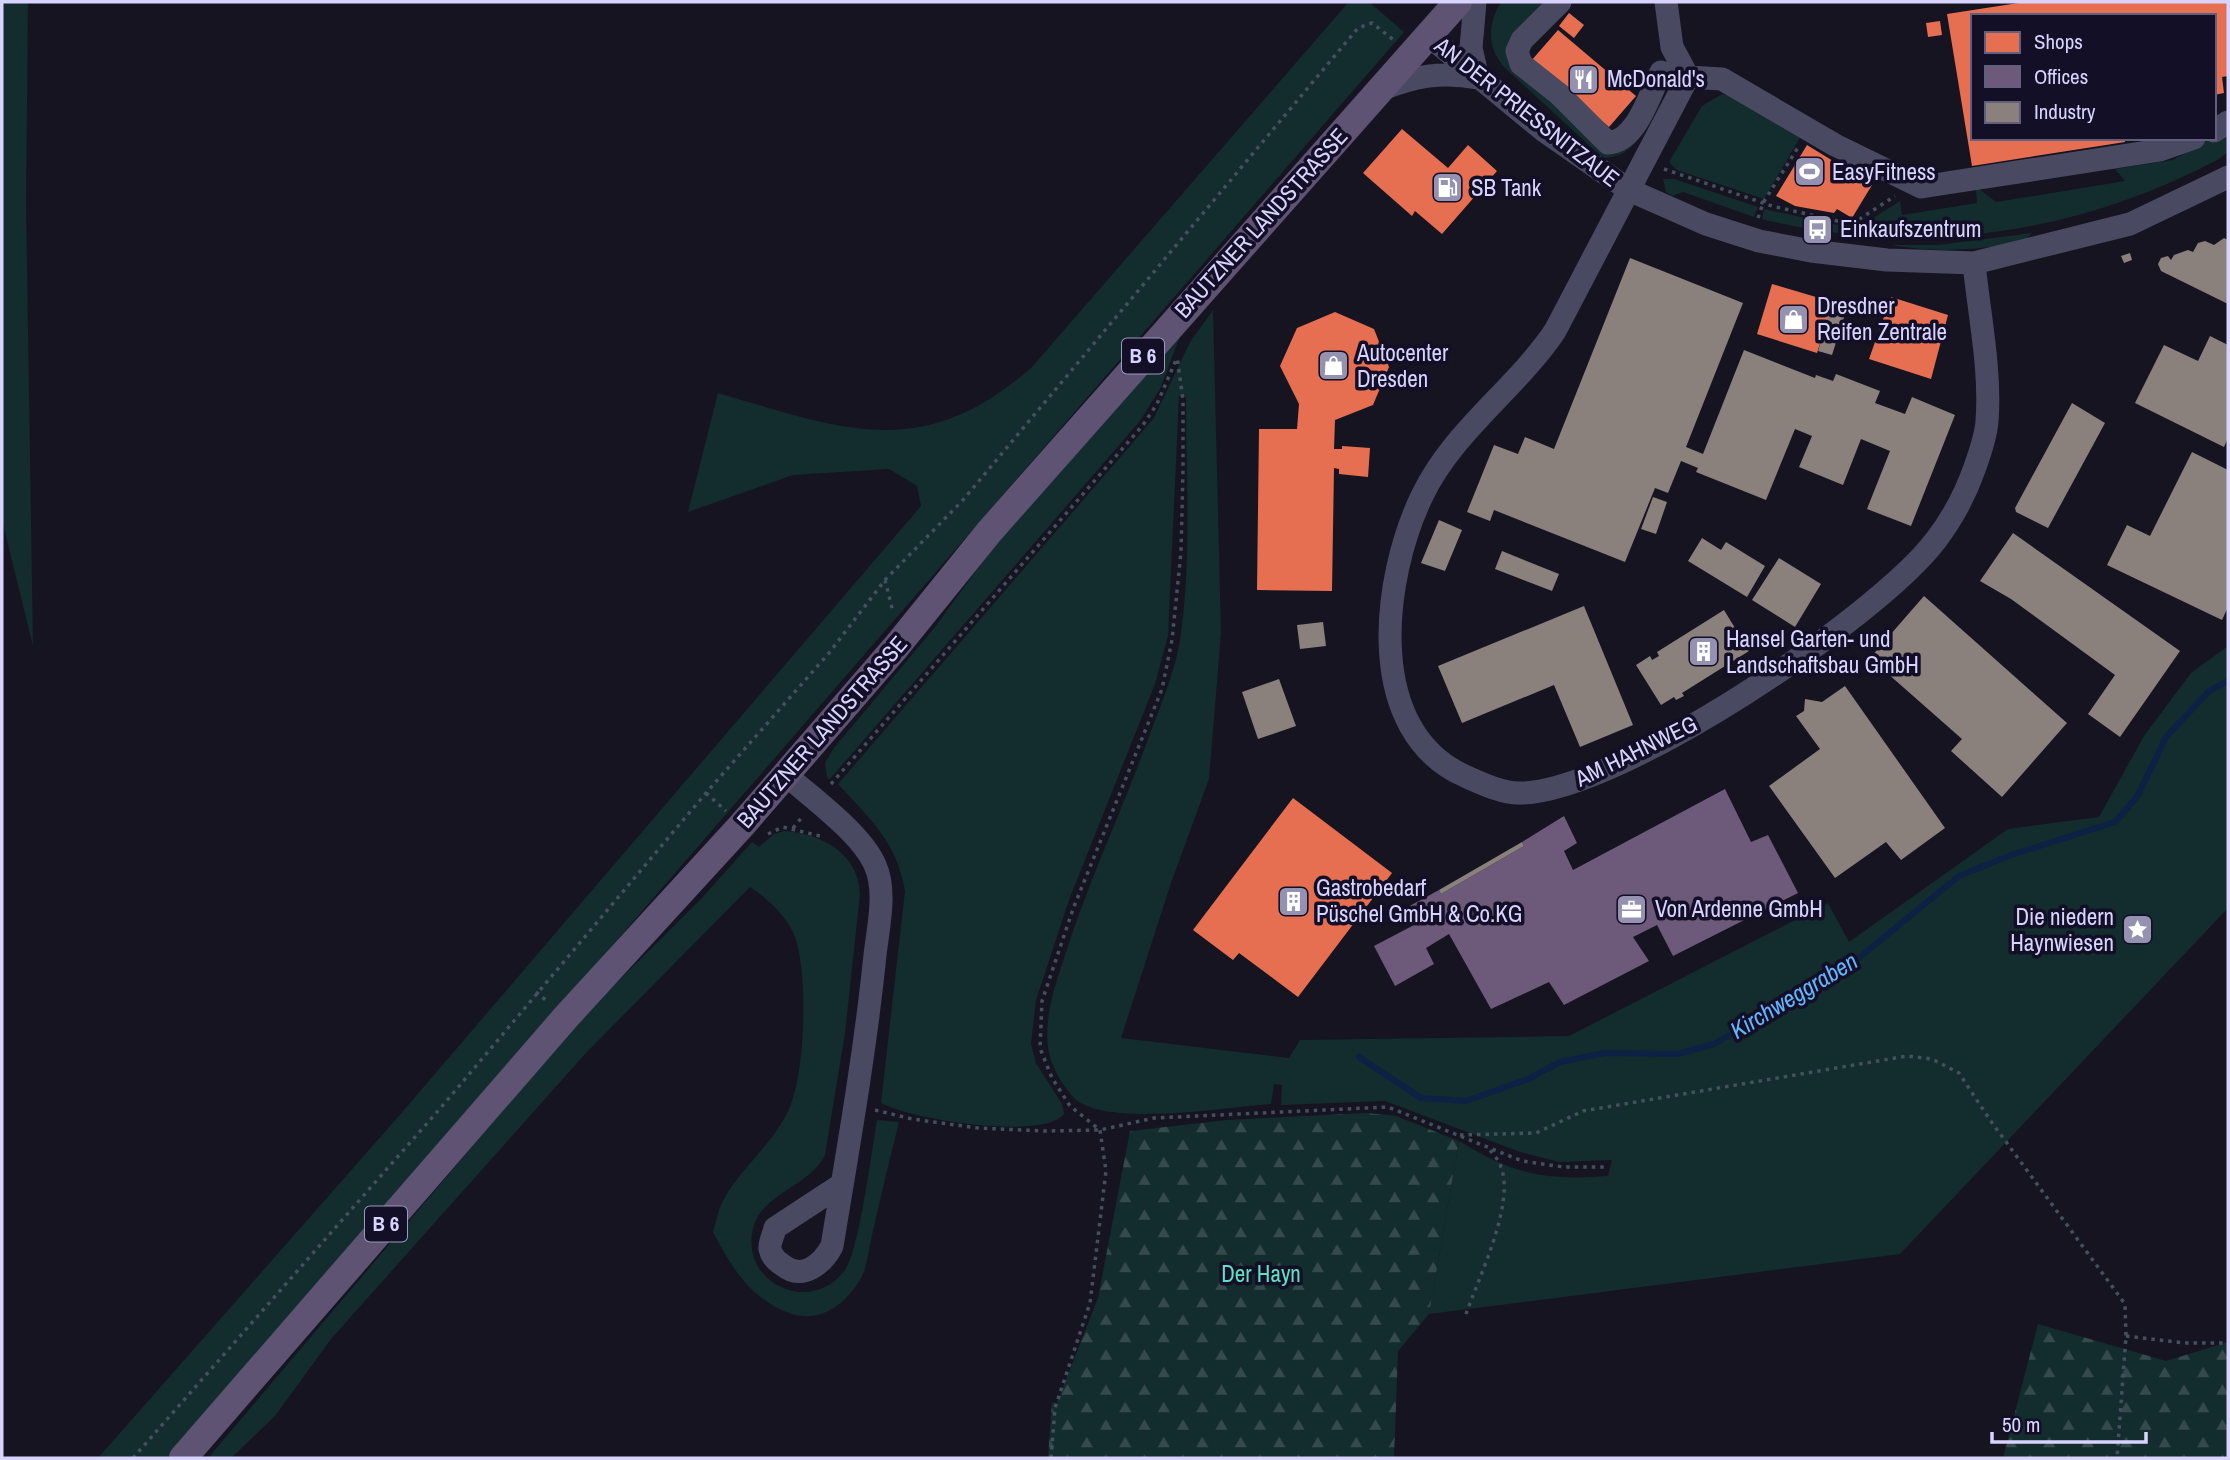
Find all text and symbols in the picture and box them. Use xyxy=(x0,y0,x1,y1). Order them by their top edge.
legend xyxy=(1971,14,2216,140)
text: Shops xyxy=(2034,27,2083,56)
street label: AN DER PRIESSNITZAUE xyxy=(1428,29,1626,194)
restaurant icon: McDonald's xyxy=(1567,62,1601,96)
text: Offices xyxy=(2034,62,2088,91)
place label: McDonald's xyxy=(1607,63,1705,94)
text: Industry xyxy=(2034,97,2096,126)
street label: BAUTZNER LANDSTRASSE xyxy=(1167,121,1354,324)
sports icon: EasyFitness xyxy=(1792,155,1826,189)
place label: EasyFitness xyxy=(1832,156,1936,187)
fuel station icon: SB Tank xyxy=(1431,171,1465,205)
place label: SB Tank xyxy=(1471,172,1542,203)
bus stop icon: Einkaufszentrum xyxy=(1800,212,1834,246)
place label: Einkaufszentrum xyxy=(1840,213,1982,244)
place label: Dresdner Reifen Zentrale xyxy=(1817,290,1947,347)
shop icon: Dresdner Reifen Zentrale xyxy=(1777,302,1811,336)
place label: Autocenter Dresden xyxy=(1356,337,1449,394)
road number: B 6 xyxy=(1122,338,1164,374)
shop icon: Autocenter Dresden xyxy=(1317,349,1351,383)
place label: Hansel Garten- und Landschaftsbau GmbH xyxy=(1726,623,1919,680)
street label: BAUTZNER LANDSTRASSE xyxy=(729,629,914,834)
building icon: Hansel Garten- und Landschaftsbau GmbH xyxy=(1686,635,1720,669)
street label: AM HAHNWEG xyxy=(1569,708,1702,794)
place label: Gastrobedarf Püschel GmbH & Co.KG xyxy=(1316,872,1523,929)
building icon: Gastrobedarf Püschel GmbH & Co.KG xyxy=(1276,884,1310,918)
office icon: Von Ardenne GmbH xyxy=(1615,892,1649,926)
place label: Von Ardenne GmbH xyxy=(1655,893,1823,924)
place label: Die niedern Haynwiesen xyxy=(2010,901,2114,958)
place icon: Die niedern Haynwiesen xyxy=(2120,913,2154,947)
water label: Kirchweggraben xyxy=(1724,945,1863,1046)
road number: B 6 xyxy=(365,1206,407,1242)
park label: Der Hayn xyxy=(1221,1258,1301,1289)
scale bar xyxy=(1992,1400,2146,1444)
text: 50 m xyxy=(2002,1410,2040,1439)

